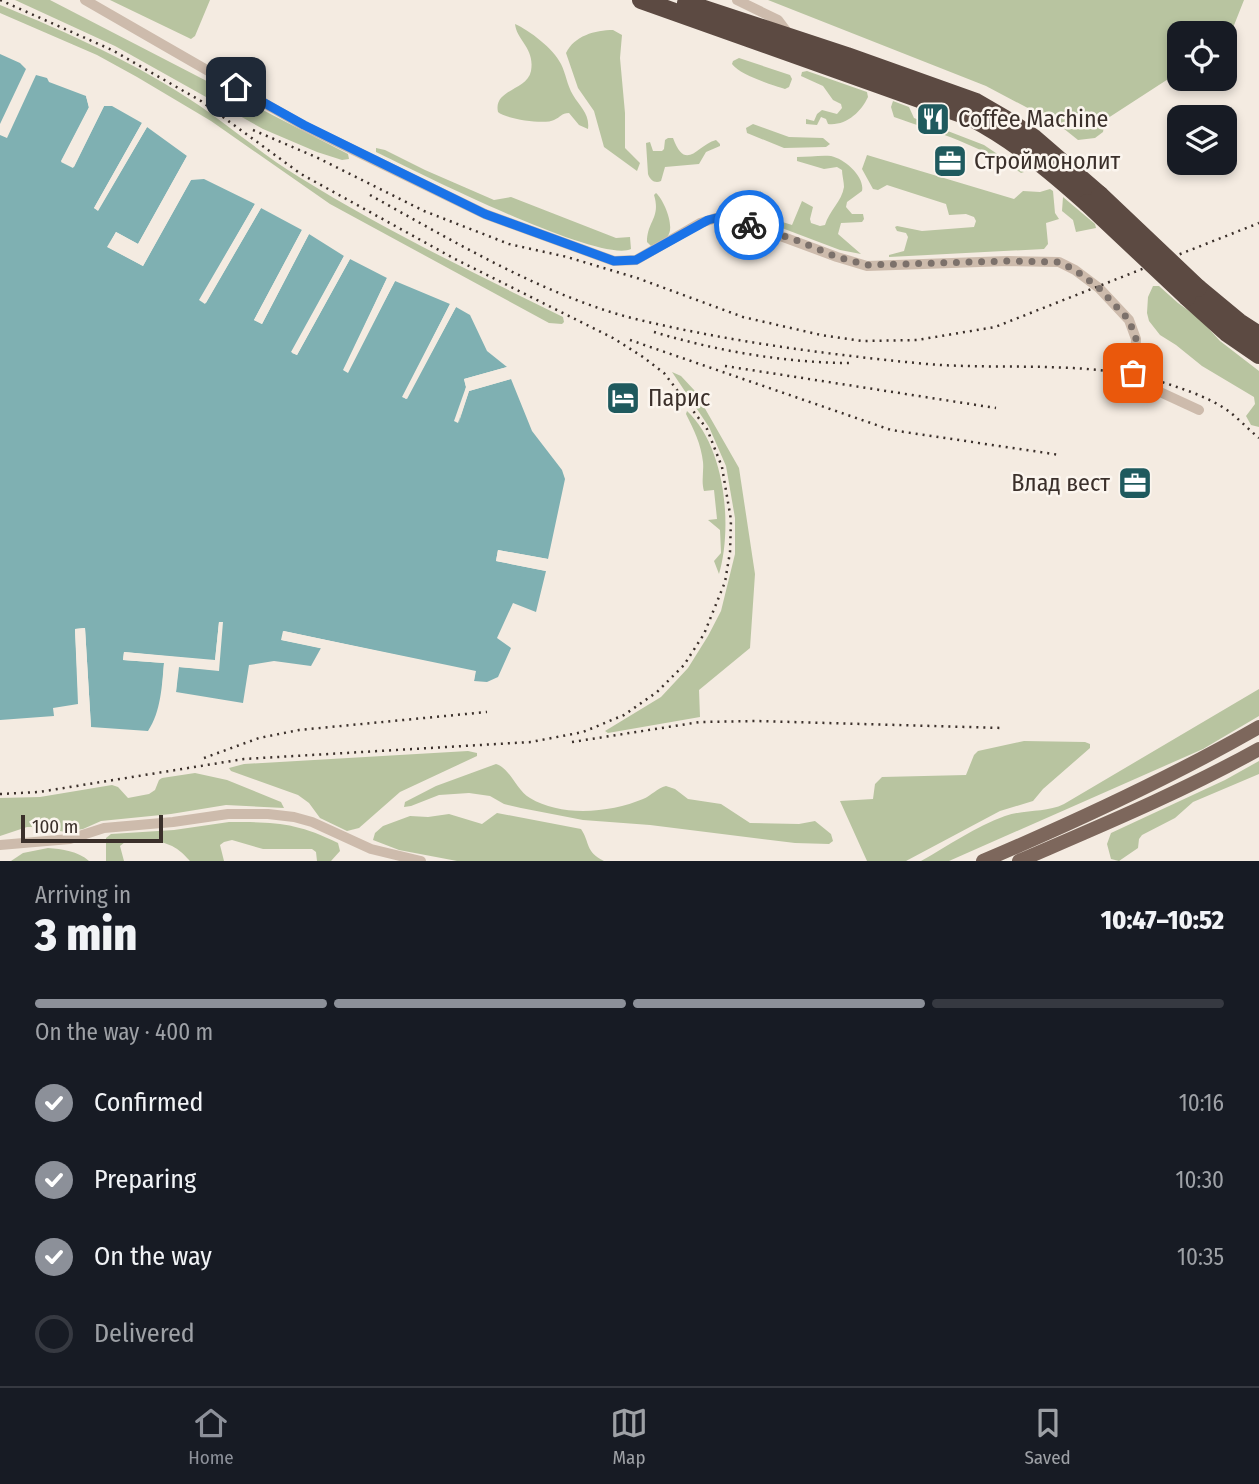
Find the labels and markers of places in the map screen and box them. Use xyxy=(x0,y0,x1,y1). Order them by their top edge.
pin xyxy=(206,57,266,117)
restaurant icon: Coffee Machine xyxy=(914,100,952,138)
place label: Coffee Machine xyxy=(958,105,1108,133)
office icon: Строймонолит xyxy=(931,142,969,180)
place label: Строймонолит xyxy=(974,147,1121,175)
pin xyxy=(1103,343,1163,403)
hotel icon: Парис xyxy=(604,379,642,417)
place label: Парис xyxy=(648,384,710,412)
office icon: Влад вест xyxy=(1116,464,1154,502)
place label: Влад вест xyxy=(1011,469,1110,497)

